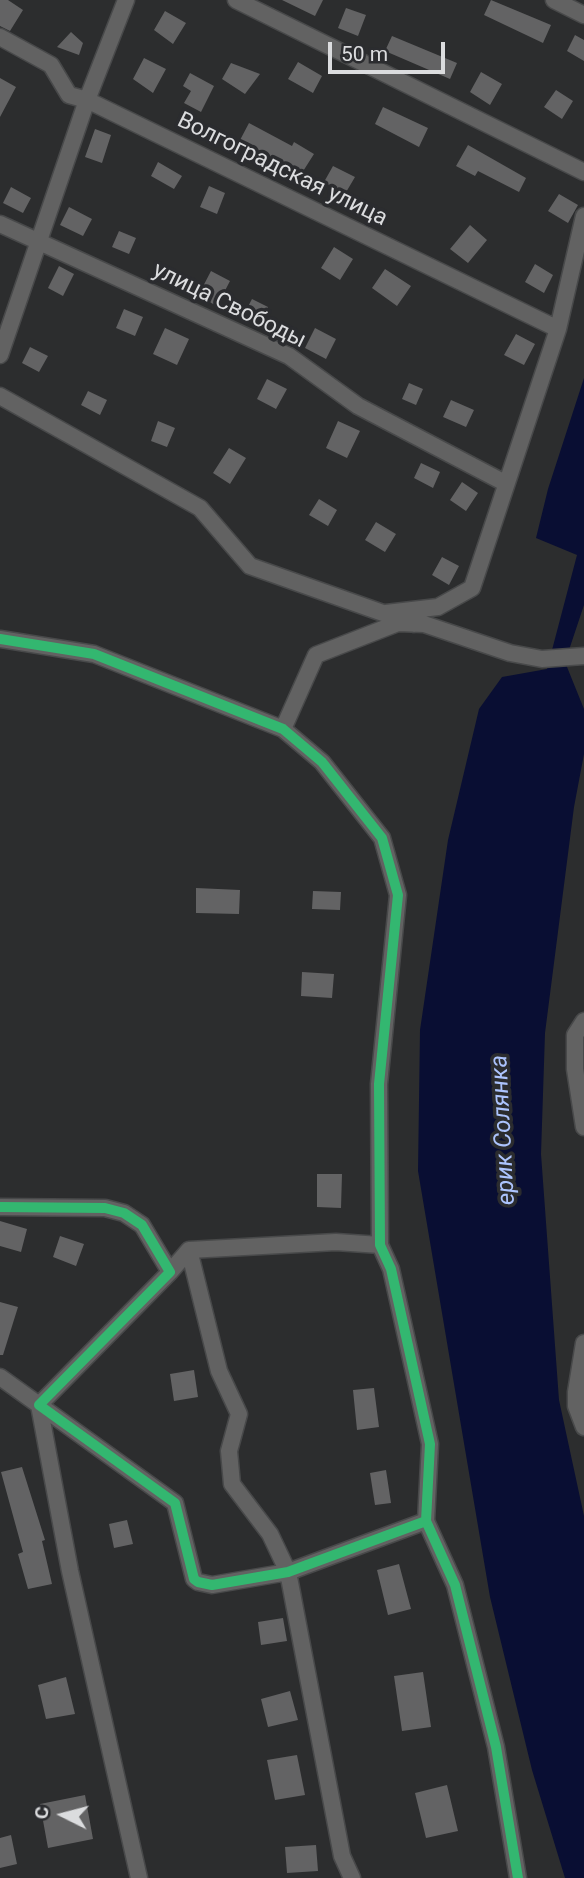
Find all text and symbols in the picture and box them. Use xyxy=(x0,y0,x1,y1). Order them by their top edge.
scale bar xyxy=(332,28,449,72)
text: 50 m xyxy=(341,42,388,66)
street label: Волгоградская улица xyxy=(172,107,392,233)
street label: улица Свободы xyxy=(148,257,310,355)
water label: ерик Солянка xyxy=(486,1054,522,1206)
north arrow xyxy=(28,1780,98,1850)
text: С xyxy=(30,1805,54,1820)

